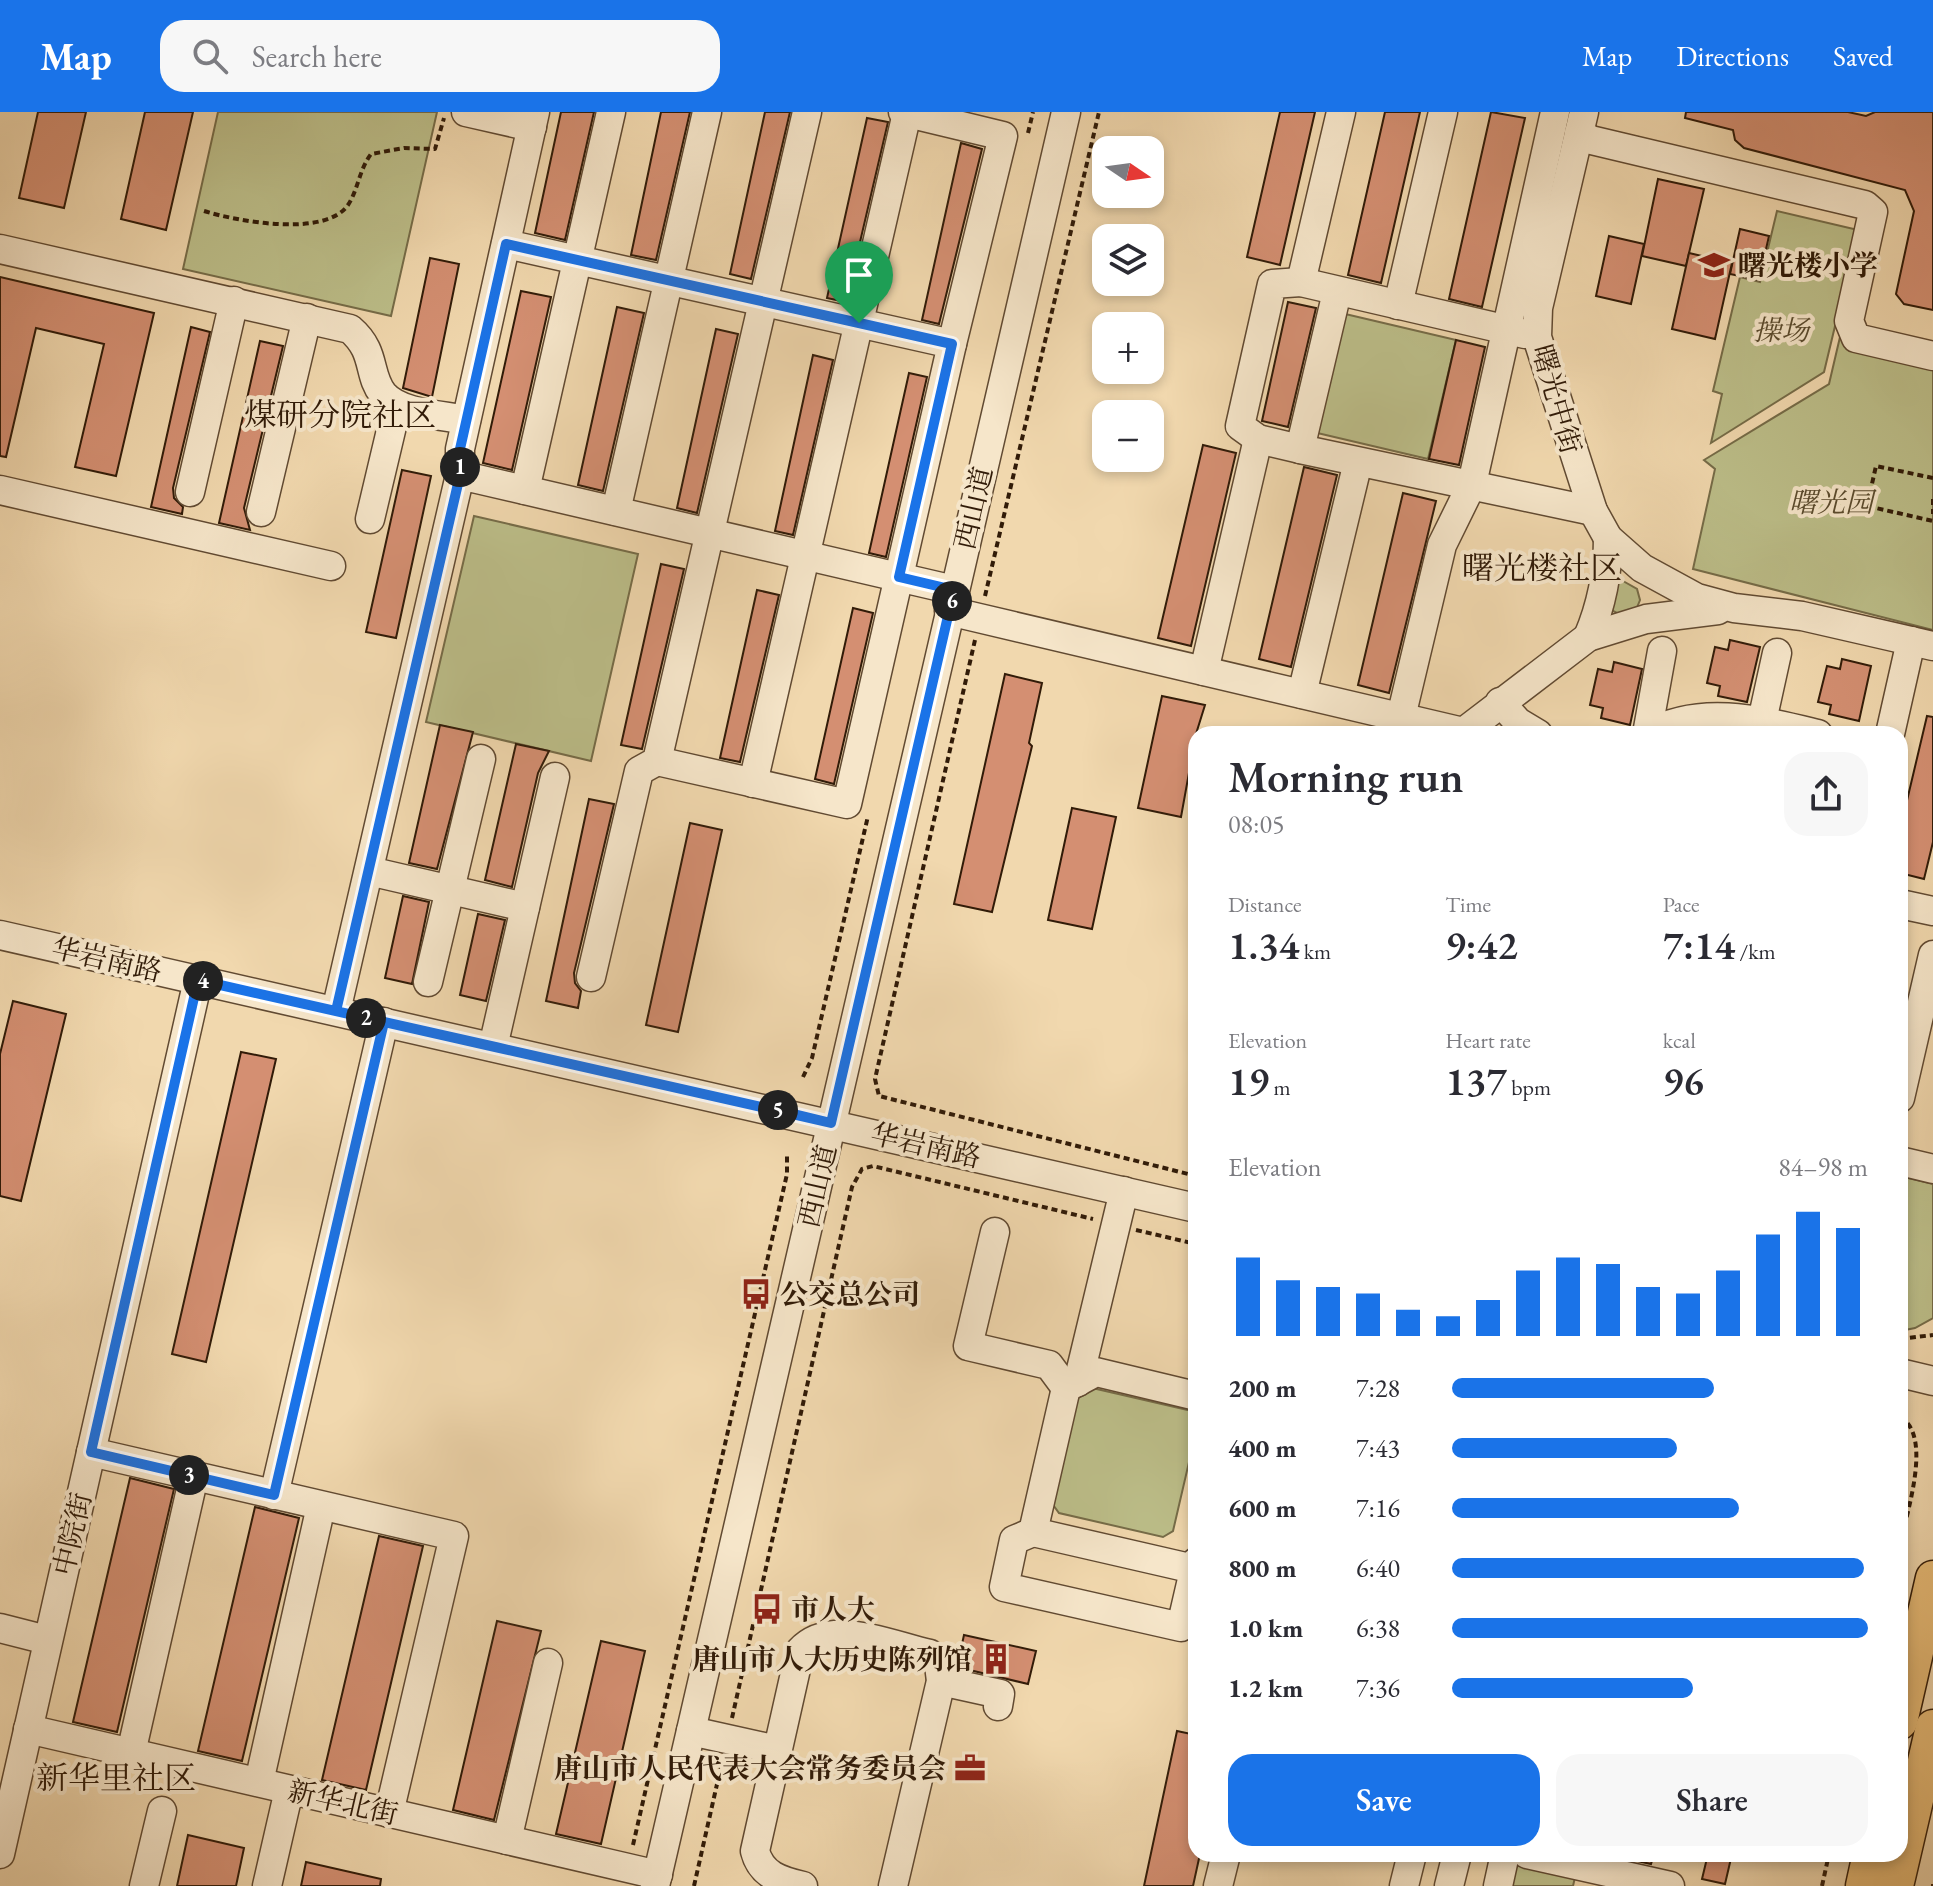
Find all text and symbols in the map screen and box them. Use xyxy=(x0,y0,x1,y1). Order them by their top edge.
search box xyxy=(160,20,720,92)
text: Map xyxy=(40,32,112,81)
icon: search xyxy=(188,34,232,78)
text: Search here xyxy=(252,37,382,76)
text: Map xyxy=(1582,38,1632,74)
text: Directions xyxy=(1676,38,1789,74)
text: Saved xyxy=(1833,38,1893,74)
north arrow xyxy=(1092,136,1164,208)
map controls xyxy=(1092,136,1164,472)
button: layers xyxy=(1092,224,1164,296)
pin xyxy=(825,241,893,323)
place label: 曙光楼小学 xyxy=(1738,247,1878,283)
school or university icon: 曙光楼小学 xyxy=(1697,248,1731,282)
icon: arrive xyxy=(837,253,881,297)
button: + xyxy=(1092,312,1164,384)
park label: 操场 xyxy=(1753,312,1811,348)
street label: 曙光中街 xyxy=(1524,340,1590,458)
district label: 煤研分院社区 xyxy=(244,394,436,436)
button: − xyxy=(1092,400,1164,472)
pin: 1 xyxy=(440,447,480,487)
text: 1 xyxy=(454,452,466,481)
street label: 西山道 xyxy=(946,463,1000,553)
park label: 曙光园 xyxy=(1789,484,1877,520)
district label: 曙光楼社区 xyxy=(1462,547,1622,589)
pin: 6 xyxy=(932,581,972,621)
text: 6 xyxy=(946,586,958,615)
text: Morning run xyxy=(1228,748,1464,805)
button: share xyxy=(1784,752,1868,836)
text: 08:05 xyxy=(1228,807,1284,841)
text: Distance xyxy=(1228,890,1301,919)
text: Time xyxy=(1445,890,1491,919)
text: Pace xyxy=(1663,890,1700,919)
text: 1.34 xyxy=(1228,919,1299,971)
text: 9:42 xyxy=(1445,919,1518,971)
text: 7:14 xyxy=(1663,919,1735,971)
street label: 华岩南路 xyxy=(48,929,166,989)
text: km xyxy=(1299,937,1331,966)
text: /km xyxy=(1735,937,1776,966)
pin: 4 xyxy=(183,961,223,1001)
text: 4 xyxy=(197,966,209,995)
pin: 2 xyxy=(346,998,386,1038)
text: 2 xyxy=(360,1003,372,1032)
text: Elevation xyxy=(1228,1026,1307,1055)
text: Heart rate xyxy=(1445,1026,1531,1055)
text: kcal xyxy=(1663,1026,1696,1055)
text: 19 xyxy=(1228,1055,1269,1107)
text: 137 xyxy=(1445,1055,1507,1107)
text: 96 xyxy=(1663,1055,1704,1107)
text: m xyxy=(1269,1073,1291,1102)
text: bpm xyxy=(1507,1073,1551,1102)
pin: 5 xyxy=(758,1090,798,1130)
text: 5 xyxy=(772,1095,784,1124)
street label: 华岩南路 xyxy=(867,1115,985,1175)
street label: 西山道 xyxy=(790,1141,844,1231)
text: Elevation xyxy=(1228,1150,1322,1184)
text: 84–98 m xyxy=(1778,1150,1868,1184)
place label: 公交总公司 xyxy=(780,1276,920,1312)
bus stop icon: 公交总公司 xyxy=(739,1277,773,1311)
text: 200 m xyxy=(1228,1371,1296,1405)
text: 7:28 xyxy=(1356,1371,1400,1405)
text: 400 m xyxy=(1228,1431,1296,1465)
text: 7:43 xyxy=(1356,1431,1400,1465)
pin: 3 xyxy=(169,1455,209,1495)
text: 3 xyxy=(183,1460,195,1489)
street label: 中院街 xyxy=(45,1489,99,1579)
text: 600 m xyxy=(1228,1491,1296,1525)
text: 7:16 xyxy=(1356,1491,1400,1525)
text: 800 m xyxy=(1228,1551,1296,1585)
text: 6:40 xyxy=(1356,1551,1400,1585)
place label: 市人大 xyxy=(791,1591,875,1627)
bus stop icon: 市人大 xyxy=(750,1592,784,1626)
text: 1.0 km xyxy=(1228,1611,1303,1645)
text: 6:38 xyxy=(1356,1611,1400,1645)
place label: 唐山市人大历史陈列馆 xyxy=(692,1641,972,1677)
building icon: 唐山市人大历史陈列馆 xyxy=(979,1642,1013,1676)
text: 1.2 km xyxy=(1228,1671,1303,1705)
text: 7:36 xyxy=(1356,1671,1400,1705)
place label: 唐山市人民代表大会常务委员会 xyxy=(554,1750,946,1786)
office icon: 唐山市人民代表大会常务委员会 xyxy=(953,1751,987,1785)
button: Save xyxy=(1228,1754,1540,1846)
button: Share xyxy=(1556,1754,1868,1846)
district label: 新华里社区 xyxy=(36,1757,196,1799)
street label: 新华北街 xyxy=(284,1772,402,1832)

